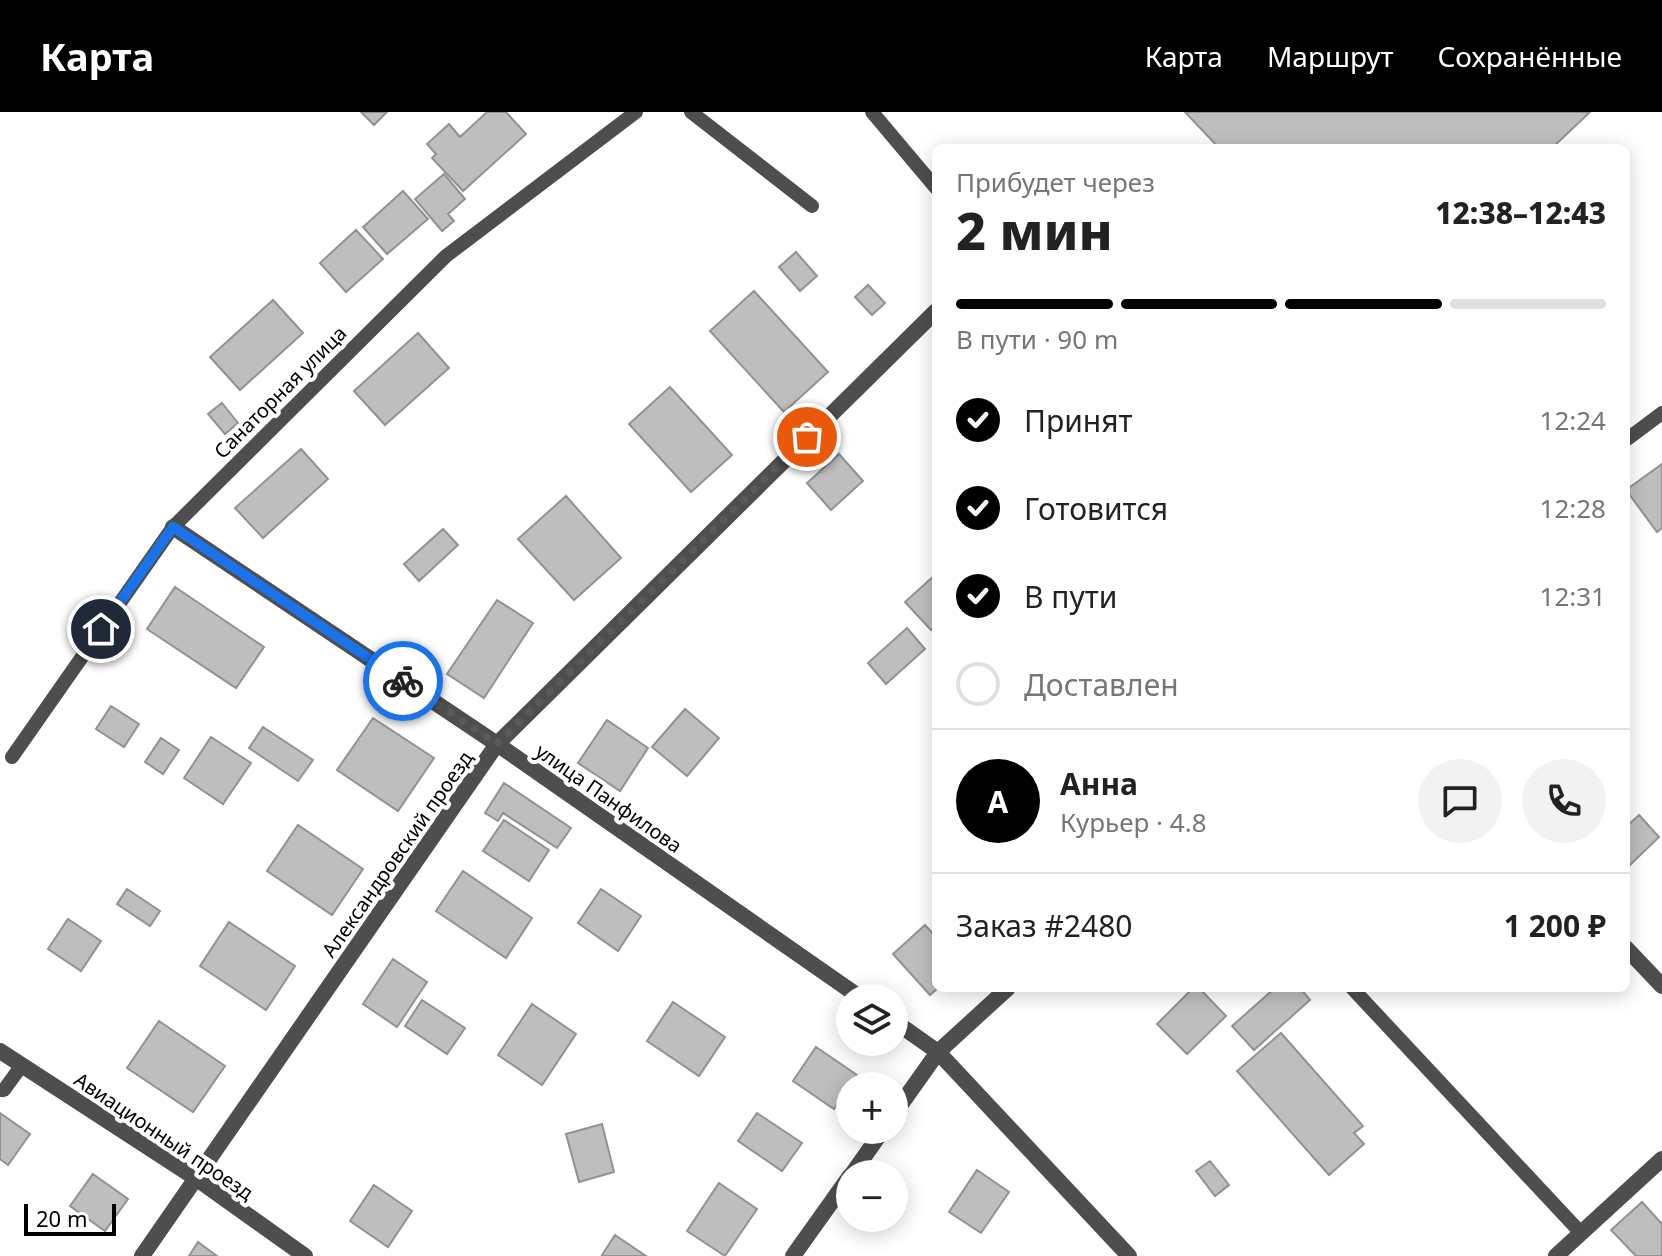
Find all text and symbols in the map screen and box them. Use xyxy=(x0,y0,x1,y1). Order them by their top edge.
text: Карта xyxy=(40,30,154,82)
text: Карта xyxy=(1145,37,1223,75)
text: Маршрут xyxy=(1267,37,1393,75)
text: Сохранённые xyxy=(1437,37,1622,75)
text: Прибудет через xyxy=(956,164,1155,200)
text: 12:38–12:43 xyxy=(1435,192,1606,233)
text: 2 мин xyxy=(956,194,1113,265)
street label: Санаторная улица xyxy=(208,320,352,464)
text: В пути · 90 m xyxy=(956,321,1118,357)
icon: check xyxy=(956,398,1000,442)
text: Принят xyxy=(1024,400,1133,441)
text: 12:24 xyxy=(1540,402,1606,438)
pin xyxy=(773,403,841,471)
icon: bag xyxy=(785,415,829,459)
icon: check xyxy=(956,486,1000,530)
text: Готовится xyxy=(1024,488,1168,529)
text: 12:28 xyxy=(1540,490,1606,526)
icon: check xyxy=(956,574,1000,618)
text: В пути xyxy=(1024,576,1117,617)
text: 12:31 xyxy=(1540,578,1606,614)
pin xyxy=(67,595,135,663)
icon: home xyxy=(79,607,123,651)
courier xyxy=(363,641,443,721)
icon: bike xyxy=(381,659,425,703)
text: Доставлен xyxy=(1024,664,1179,705)
street label: улица Панфилова xyxy=(530,737,688,859)
street label: Александровский проезд xyxy=(315,745,479,963)
button: chat xyxy=(1418,759,1502,843)
button: phone xyxy=(1522,759,1606,843)
text: Анна xyxy=(1060,763,1138,804)
text: А xyxy=(988,781,1008,822)
text: Курьер · 4.8 xyxy=(1060,804,1207,840)
text: Заказ #2480 xyxy=(956,905,1132,946)
text: 1 200 ₽ xyxy=(1504,905,1606,946)
map controls xyxy=(836,984,908,1232)
button: layers xyxy=(836,984,908,1056)
street label: Авиационный проезд xyxy=(69,1066,259,1206)
button: + xyxy=(836,1072,908,1144)
button: − xyxy=(836,1160,908,1232)
scale bar xyxy=(24,1200,116,1236)
text: 20 m xyxy=(36,1203,87,1233)

